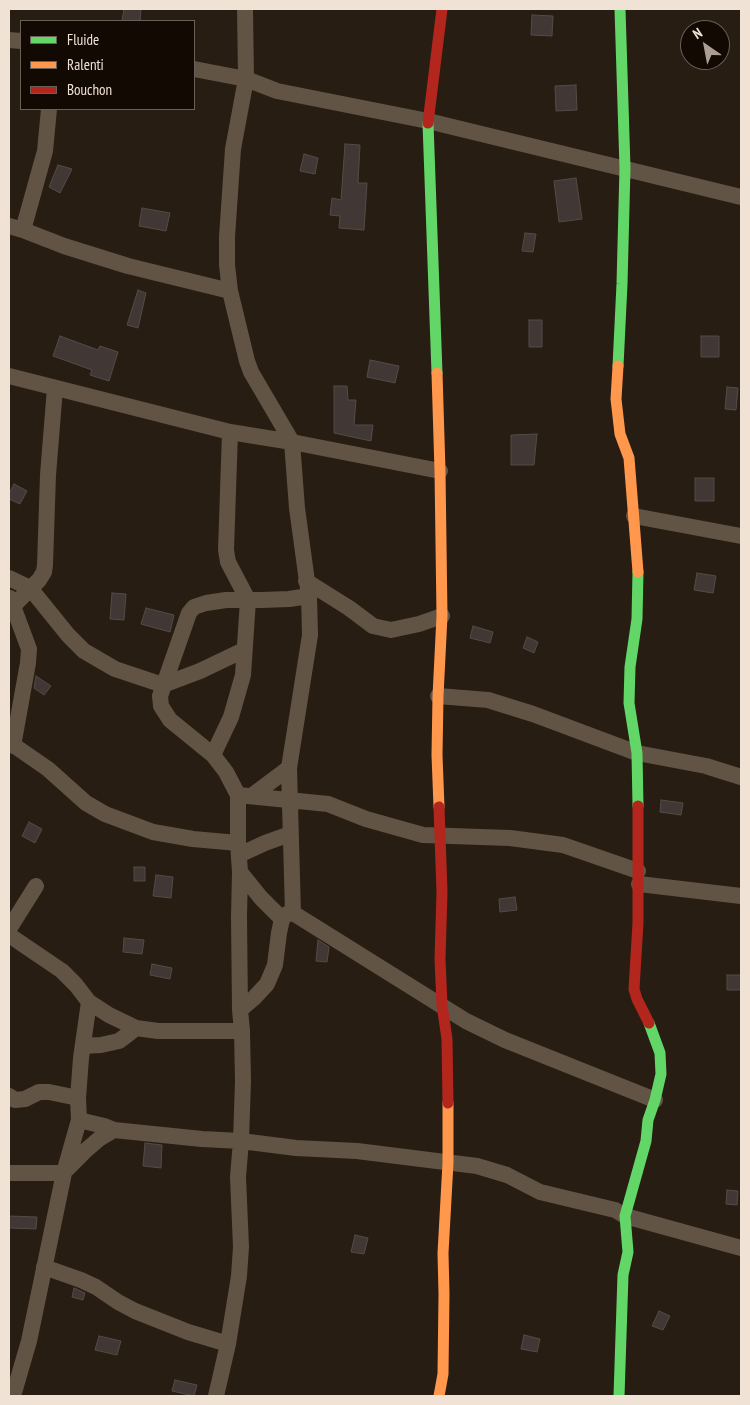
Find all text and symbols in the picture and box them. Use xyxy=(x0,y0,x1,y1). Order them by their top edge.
legend xyxy=(20,20,195,110)
north arrow xyxy=(680,20,730,70)
text: N xyxy=(689,24,705,43)
text: Fluide xyxy=(67,30,99,49)
text: Ralenti xyxy=(67,55,104,74)
text: Bouchon xyxy=(67,80,112,99)

